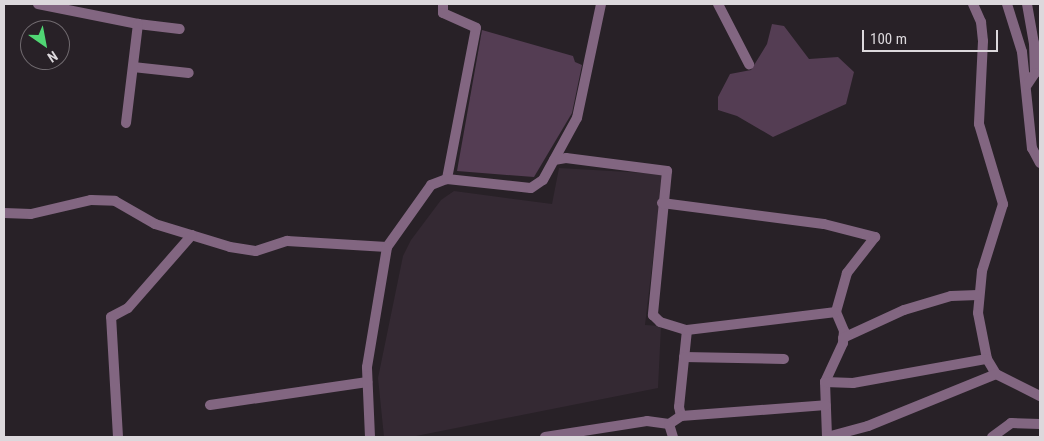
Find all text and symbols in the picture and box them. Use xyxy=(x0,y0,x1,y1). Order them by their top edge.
north arrow xyxy=(20,20,70,70)
scale bar xyxy=(864,20,1000,52)
text: 100 m xyxy=(870,30,907,48)
text: N xyxy=(45,48,61,66)

